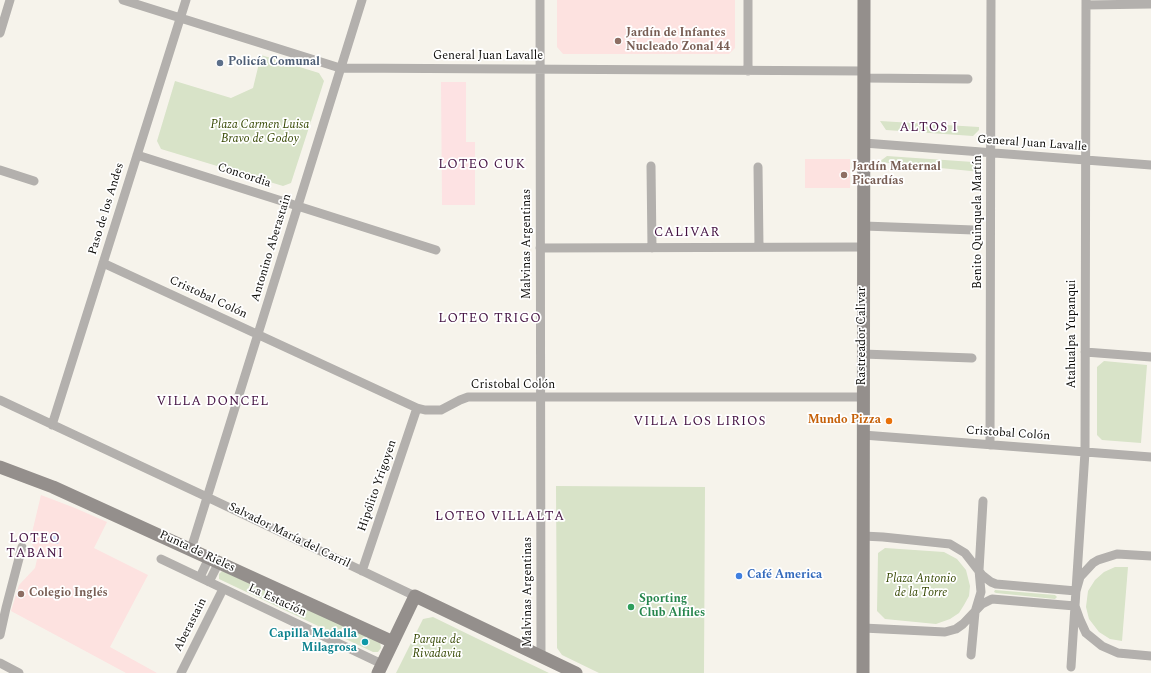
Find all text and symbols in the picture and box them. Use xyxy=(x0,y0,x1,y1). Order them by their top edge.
place label: Jardín de Infantes Nucleado Zonal 44 xyxy=(626,27,730,55)
marker: Jardín de Infantes Nucleado Zonal 44 xyxy=(613,36,623,46)
street label: General Juan Lavalle xyxy=(433,50,543,64)
place label: Policía Comunal xyxy=(228,56,320,70)
marker: Policía Comunal xyxy=(215,58,225,68)
park label: Plaza Carmen Luisa Bravo de Godoy xyxy=(211,119,309,147)
district label: ALTOS I xyxy=(900,120,958,136)
street label: General Juan Lavalle xyxy=(977,133,1087,155)
street label: Benito Quinquela Martín xyxy=(972,155,986,289)
district label: LOTEO CUK xyxy=(438,157,526,173)
street label: Paso de los Andes xyxy=(86,161,128,257)
street label: Concordia xyxy=(215,161,273,191)
place label: Jardín Maternal Picardías xyxy=(852,161,941,189)
marker: Jardín Maternal Picardías xyxy=(839,170,849,180)
street label: Malvinas Argentinas xyxy=(521,189,535,299)
street label: Antonino Aberastain xyxy=(249,192,295,304)
district label: CALIVAR xyxy=(654,225,720,241)
street label: Cristobal Colón xyxy=(167,274,249,322)
street label: Atahualpa Yupanqui xyxy=(1066,279,1080,389)
street label: Rastreador Calivar xyxy=(856,287,870,385)
district label: LOTEO TRIGO xyxy=(438,311,542,327)
street label: Cristobal Colón xyxy=(471,379,555,393)
district label: VILLA DONCEL xyxy=(157,394,269,410)
district label: VILLA LOS LIRIOS xyxy=(634,414,766,430)
place label: Mundo Pizza xyxy=(808,414,881,428)
marker: Mundo Pizza xyxy=(884,416,894,426)
street label: Cristobal Colón xyxy=(965,424,1051,444)
street label: Hipólito Yrigoyen xyxy=(356,438,400,534)
street label: Salvador María del Carril xyxy=(226,500,352,572)
district label: LOTEO VILLALTA xyxy=(435,509,565,525)
street label: Punta de Rieles xyxy=(157,528,237,576)
district label: LOTEO TABANI xyxy=(6,531,64,562)
street label: Malvinas Argentinas xyxy=(522,537,536,647)
place label: Café America xyxy=(747,569,822,583)
marker: Café America xyxy=(734,571,744,581)
park label: Plaza Antonio de la Torre xyxy=(886,573,956,601)
street label: La Estación xyxy=(246,581,308,621)
place label: Colegio Inglés xyxy=(29,587,108,601)
marker: Colegio Inglés xyxy=(16,589,26,599)
place label: Sporting Club Alfiles xyxy=(639,593,705,621)
street label: Aberastain xyxy=(171,596,211,654)
marker: Sporting Club Alfiles xyxy=(626,602,636,612)
place label: Capilla Medalla Milagrosa xyxy=(269,628,357,656)
park label: Parque de Rivadavia xyxy=(413,634,461,662)
marker: Capilla Medalla Milagrosa xyxy=(360,637,370,647)

